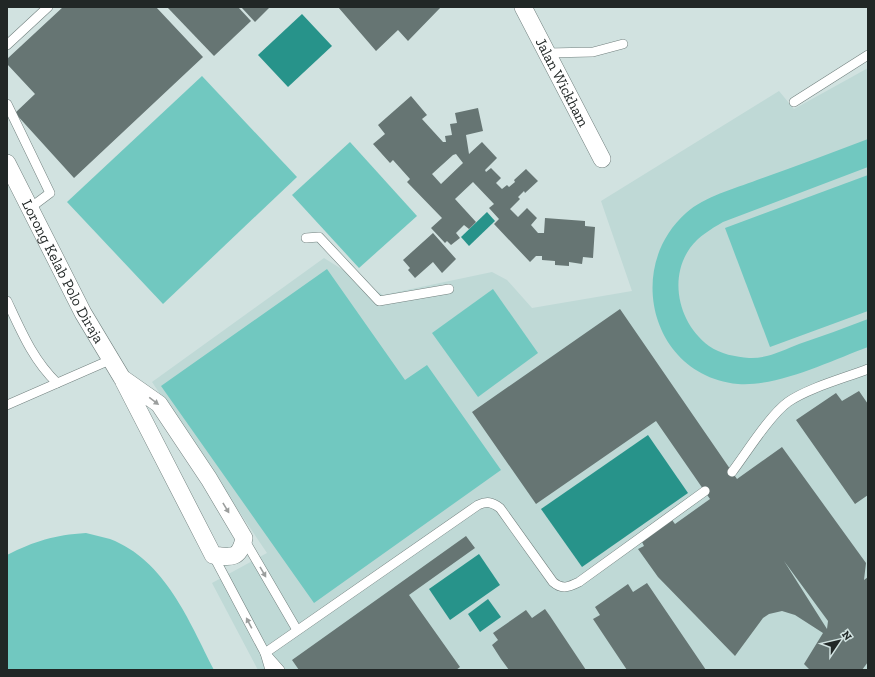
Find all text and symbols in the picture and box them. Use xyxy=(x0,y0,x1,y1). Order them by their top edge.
street label: Jalan Wickham xyxy=(532,35,593,130)
street label: Lorong Kelab Polo Diraja xyxy=(18,197,108,347)
one-way arrow xyxy=(149,396,159,404)
one-way arrow xyxy=(222,502,229,514)
one-way arrow xyxy=(260,566,267,578)
one-way arrow xyxy=(246,618,253,629)
north arrow xyxy=(819,621,859,661)
text: N xyxy=(839,628,855,643)

